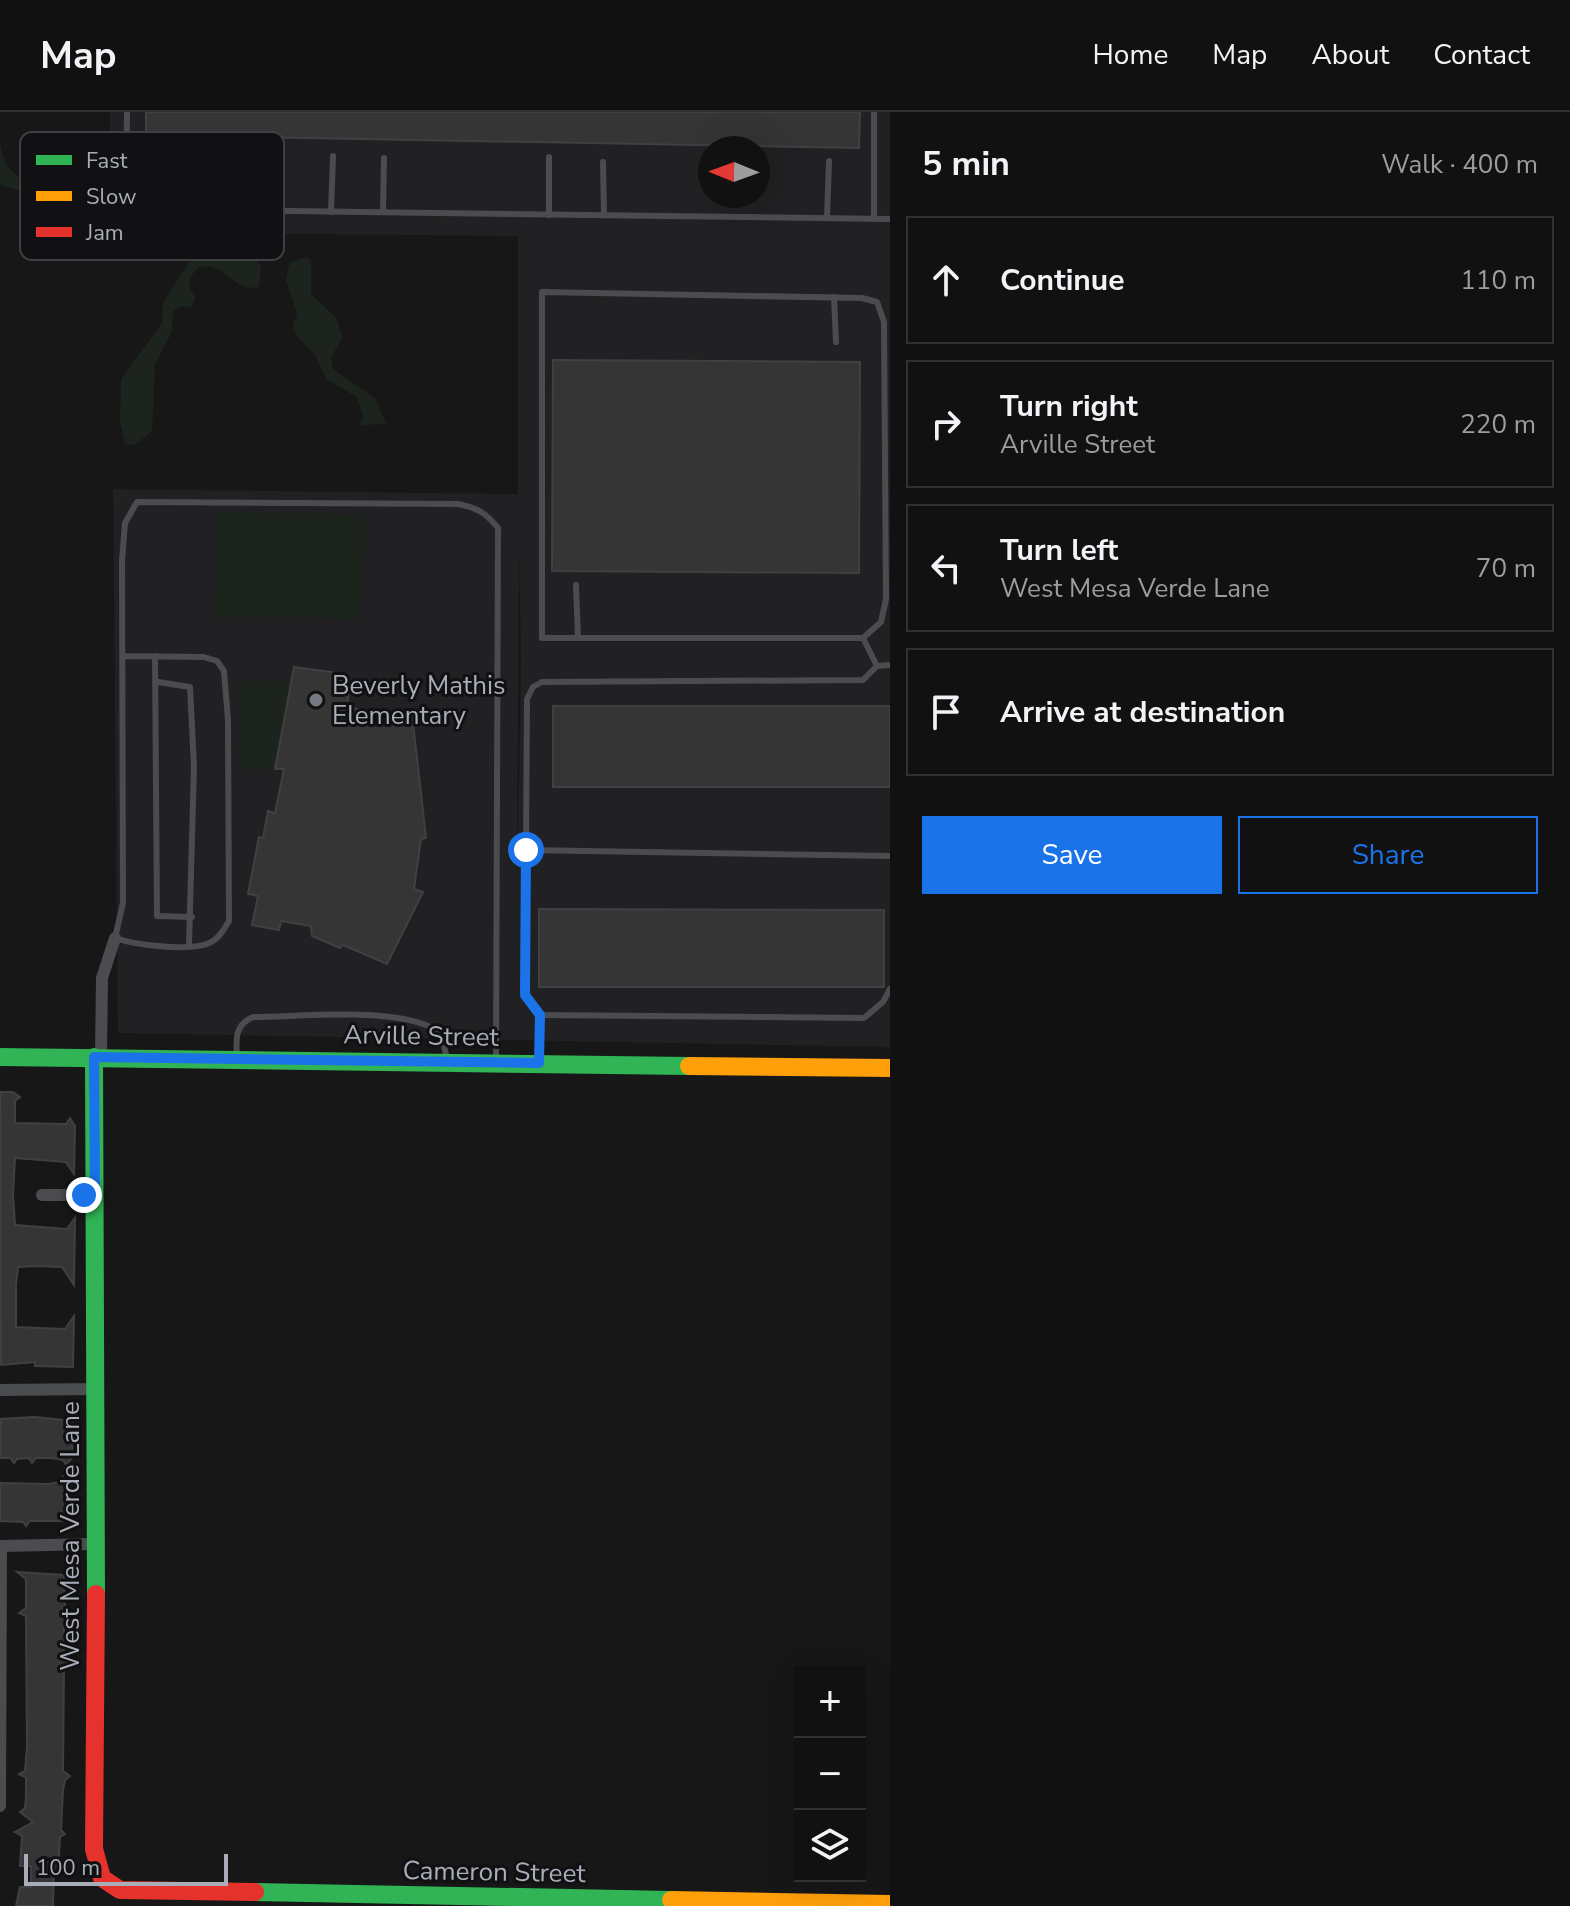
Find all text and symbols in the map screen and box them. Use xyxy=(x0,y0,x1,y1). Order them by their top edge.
text: Map xyxy=(40,30,117,81)
text: Home xyxy=(1093,36,1168,74)
text: Map xyxy=(1212,36,1267,74)
text: About xyxy=(1311,36,1389,74)
text: Contact xyxy=(1433,36,1530,74)
legend xyxy=(20,132,284,260)
north arrow xyxy=(698,136,770,208)
text: 5 min xyxy=(922,141,1010,187)
text: Fast xyxy=(86,146,128,176)
text: Walk · 400 m xyxy=(1381,147,1538,182)
text: Slow xyxy=(86,182,137,212)
text: Jam xyxy=(85,218,124,248)
icon: ahead xyxy=(924,258,968,302)
text: Continue xyxy=(1000,260,1125,301)
text: 110 m xyxy=(1460,263,1536,298)
text: Turn right xyxy=(1000,386,1138,427)
icon: right xyxy=(924,402,968,446)
text: 220 m xyxy=(1460,407,1536,442)
text: Arville Street xyxy=(1000,427,1155,462)
text: Turn left xyxy=(1000,530,1118,571)
icon: left xyxy=(924,546,968,590)
text: 70 m xyxy=(1476,551,1536,586)
text: West Mesa Verde Lane xyxy=(1000,571,1270,606)
place label: Beverly Mathis Elementary xyxy=(332,668,505,733)
icon: arrive xyxy=(924,690,968,734)
marker: Beverly Mathis Elementary xyxy=(307,691,325,709)
text: Arrive at destination xyxy=(1000,692,1285,733)
button: Save xyxy=(922,816,1222,894)
button: Share xyxy=(1238,816,1538,894)
route start xyxy=(508,832,544,868)
street label: Arville Street xyxy=(343,1017,500,1055)
route end xyxy=(66,1177,102,1213)
street label: West Mesa Verde Lane xyxy=(53,1401,88,1671)
map controls xyxy=(794,1666,866,1882)
button: + xyxy=(794,1666,866,1738)
button: − xyxy=(794,1738,866,1810)
button: layers xyxy=(794,1810,866,1882)
scale bar xyxy=(24,1850,228,1886)
text: 100 m xyxy=(36,1853,100,1883)
street label: Cameron Street xyxy=(402,1853,587,1891)

